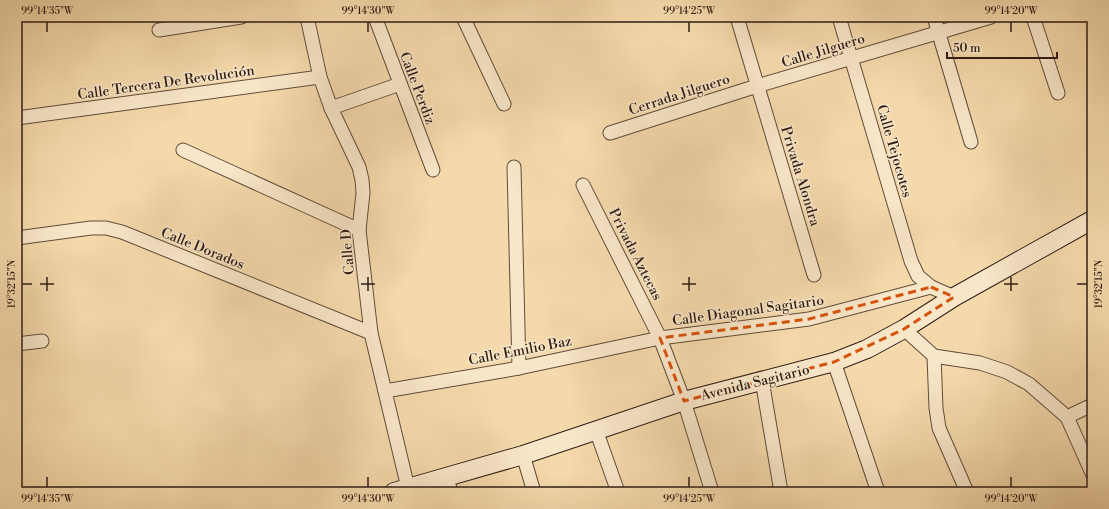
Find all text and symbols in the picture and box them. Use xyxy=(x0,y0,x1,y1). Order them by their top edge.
text: 99°14'35"W xyxy=(21,5,74,17)
text: 99°14'30"W xyxy=(341,5,395,17)
text: 99°14'25"W xyxy=(663,5,716,17)
text: 99°14'20"W xyxy=(984,5,1039,17)
street label: Calle Jilguero xyxy=(779,30,867,72)
scale bar xyxy=(947,34,1057,60)
text: 50 m xyxy=(953,41,981,56)
street label: Calle Perdiz xyxy=(395,50,439,127)
street label: Calle Tercera De Revolución xyxy=(76,62,256,104)
street label: Cerrada Jilguero xyxy=(626,70,732,120)
street label: Calle Tejocotes xyxy=(872,103,916,200)
street label: Privada Alondra xyxy=(776,124,824,229)
street label: Privada Aztecas xyxy=(604,205,666,304)
street label: Calle Dorados xyxy=(158,224,247,274)
street label: Calle D xyxy=(337,228,359,276)
text: 19°32'15"N xyxy=(6,259,18,308)
text: 19°32'15"N xyxy=(1093,259,1105,308)
street label: Calle Diagonal Sagitario xyxy=(671,291,825,331)
street label: Calle Emilio Baz xyxy=(467,332,574,370)
street label: Avenida Sagitario xyxy=(698,361,812,405)
text: 99°14'35"W xyxy=(21,493,74,505)
text: 99°14'30"W xyxy=(341,493,395,505)
text: 99°14'25"W xyxy=(663,493,716,505)
text: 99°14'20"W xyxy=(984,493,1039,505)

